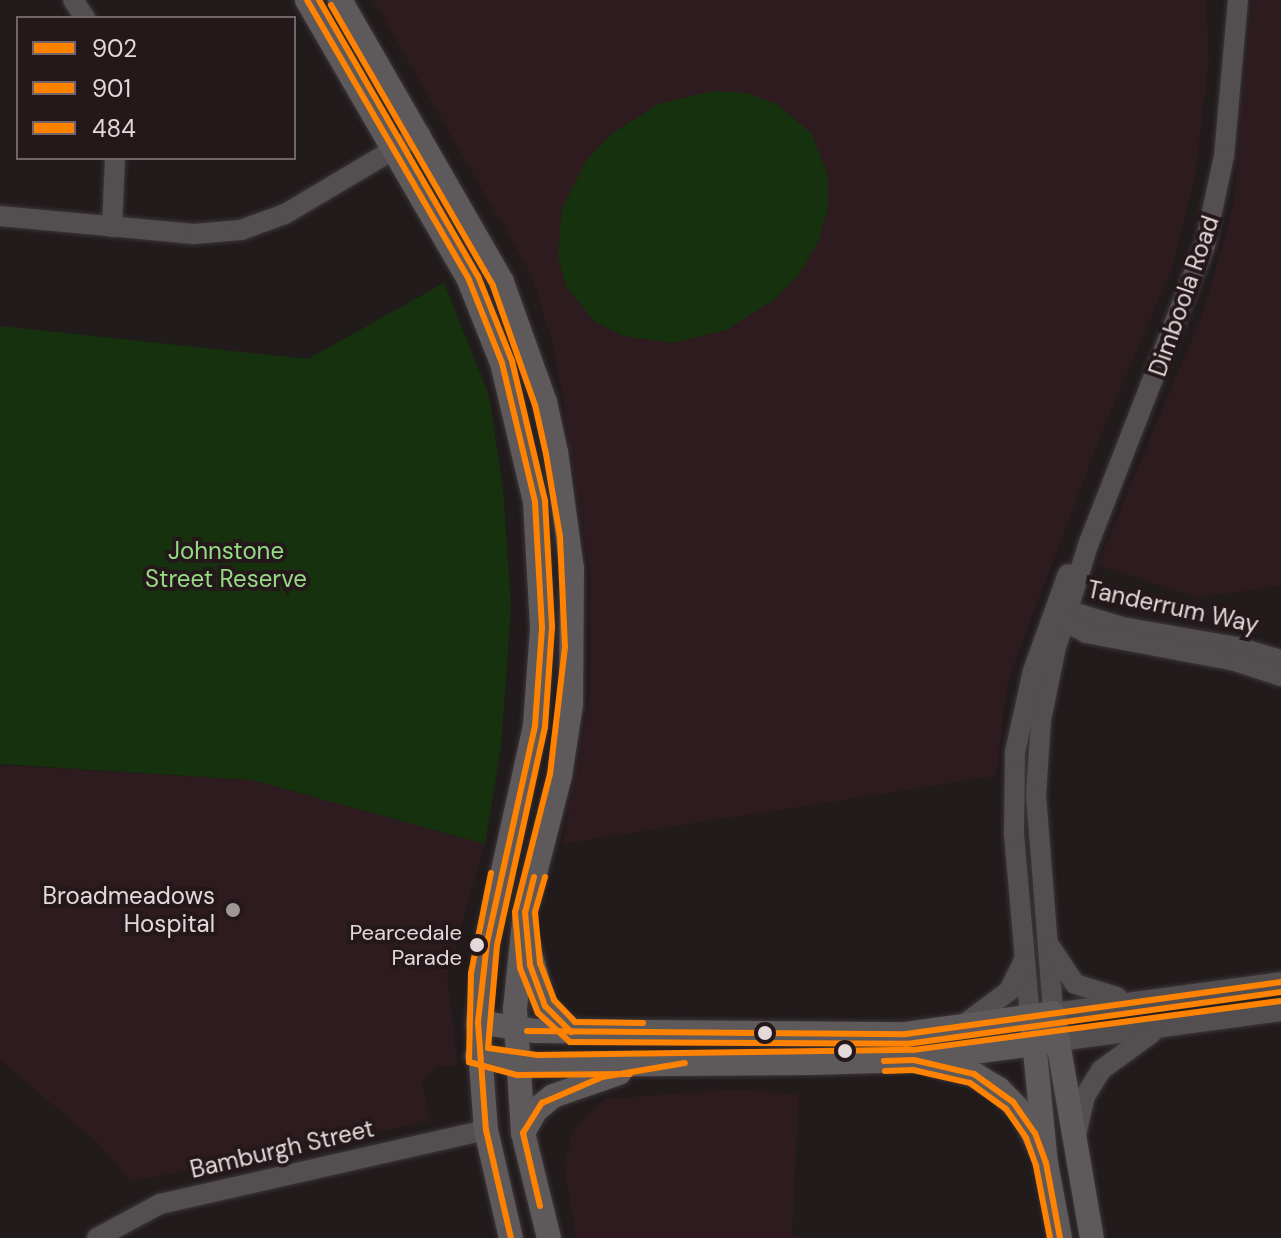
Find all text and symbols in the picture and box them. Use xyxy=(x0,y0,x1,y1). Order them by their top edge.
legend xyxy=(16,16,296,160)
text: 902 xyxy=(92,33,137,64)
text: 901 xyxy=(92,73,131,104)
text: 484 xyxy=(92,113,136,144)
street label: Dimboola Road xyxy=(1143,212,1225,380)
park label: Johnstone Street Reserve xyxy=(145,537,307,593)
street label: Tanderrum Way xyxy=(1085,575,1261,639)
place label: Broadmeadows Hospital xyxy=(43,882,215,938)
marker: Broadmeadows Hospital xyxy=(222,899,244,921)
place label: Pearcedale Parade xyxy=(349,919,462,970)
marker: Pearcedale Parade xyxy=(469,937,485,953)
unlabelled marker xyxy=(757,1025,773,1041)
unlabelled marker xyxy=(837,1043,853,1059)
street label: Bamburgh Street xyxy=(187,1114,377,1184)

